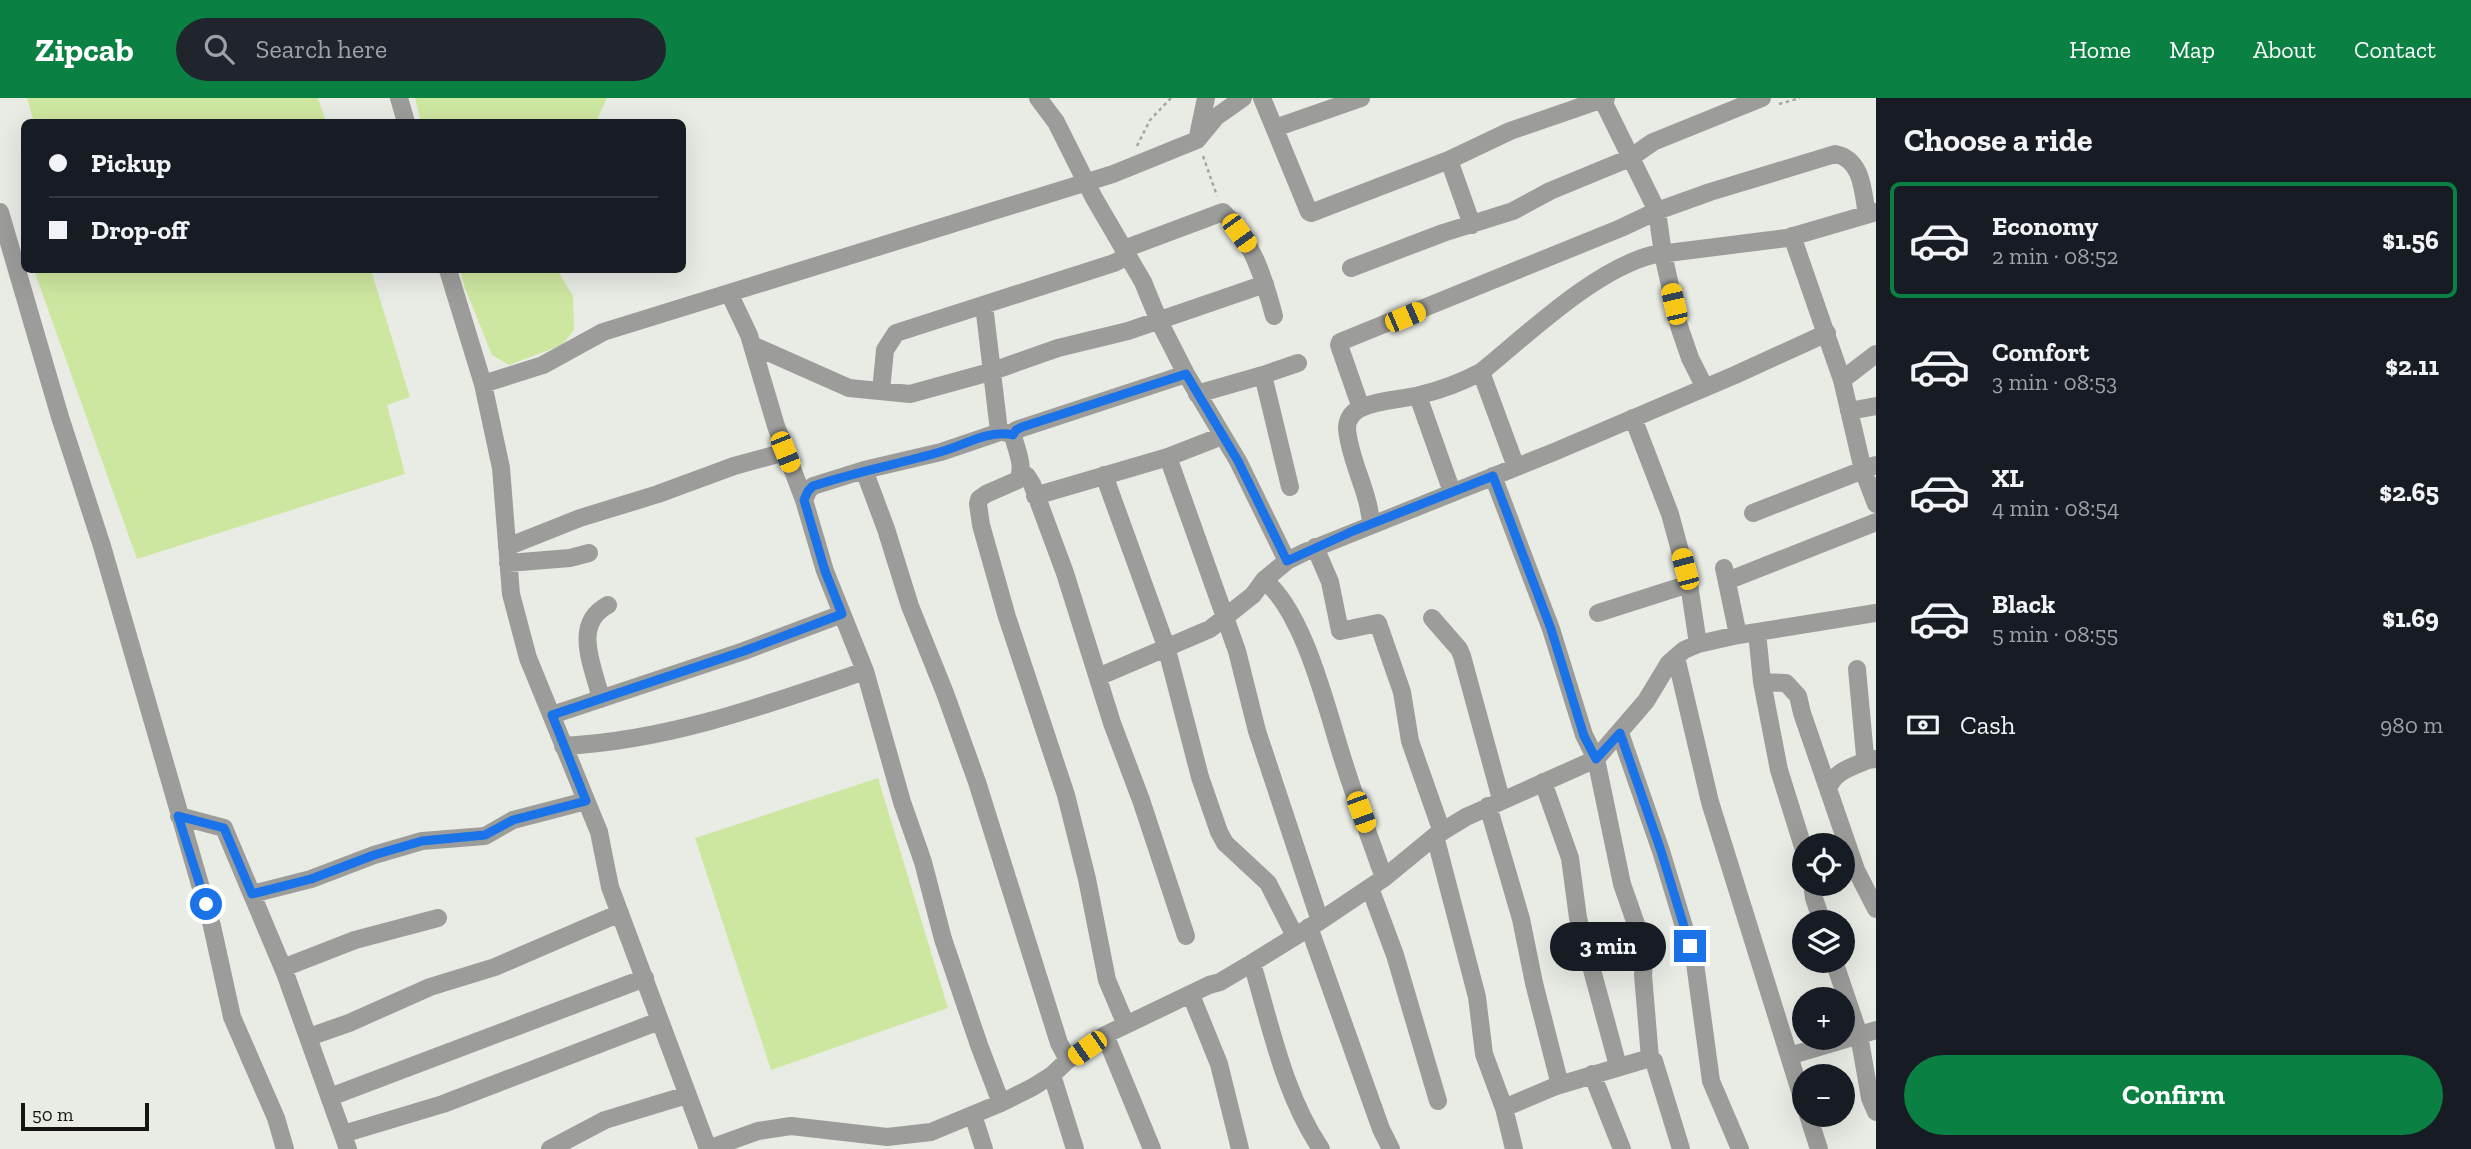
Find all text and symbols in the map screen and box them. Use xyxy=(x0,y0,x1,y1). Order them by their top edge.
search box xyxy=(176,18,666,81)
text: Zipcab xyxy=(35,30,134,69)
icon: search xyxy=(200,30,238,68)
text: Search here xyxy=(256,33,387,65)
text: Home xyxy=(2069,35,2131,64)
text: Map xyxy=(2169,35,2215,64)
text: About xyxy=(2253,35,2316,64)
text: Contact xyxy=(2354,35,2436,64)
text: Choose a ride xyxy=(1904,121,2092,159)
text: Pickup xyxy=(91,147,171,179)
icon: car xyxy=(1908,209,1971,272)
car xyxy=(1219,210,1260,256)
text: Economy xyxy=(1992,210,2098,242)
text: Drop-off xyxy=(91,214,188,246)
text: $1.56 xyxy=(2382,224,2439,256)
text: 2 min · 08:52 xyxy=(1992,242,2118,270)
car xyxy=(1660,281,1689,327)
car xyxy=(1382,299,1429,335)
icon: car xyxy=(1908,335,1971,398)
text: Comfort xyxy=(1992,336,2089,368)
text: $2.11 xyxy=(2385,350,2439,382)
text: 3 min · 08:53 xyxy=(1992,368,2117,396)
car xyxy=(768,429,803,475)
icon: car xyxy=(1908,461,1971,524)
text: XL xyxy=(1992,462,2024,494)
text: $2.65 xyxy=(2379,476,2439,508)
text: 4 min · 08:54 xyxy=(1992,494,2120,522)
car xyxy=(1670,546,1701,592)
icon: car xyxy=(1908,587,1971,650)
text: Black xyxy=(1992,588,2055,620)
text: $1.69 xyxy=(2382,602,2439,634)
text: 5 min · 08:55 xyxy=(1992,620,2118,648)
icon: cash xyxy=(1904,706,1942,744)
text: Cash xyxy=(1960,709,2015,741)
text: 980 m xyxy=(2380,711,2443,739)
car xyxy=(1344,789,1379,835)
map controls xyxy=(1792,833,1855,1127)
button: locate xyxy=(1792,833,1855,896)
route start xyxy=(190,888,222,920)
button: layers xyxy=(1792,910,1855,973)
callout: 3 min xyxy=(1550,922,1666,970)
route end xyxy=(1674,930,1706,962)
text: 3 min xyxy=(1579,932,1637,960)
button: + xyxy=(1792,987,1855,1050)
car xyxy=(1064,1027,1111,1069)
button: Confirm xyxy=(1904,1055,2443,1135)
button: − xyxy=(1792,1064,1855,1127)
scale bar xyxy=(21,1100,149,1132)
text: 50 m xyxy=(32,1103,73,1126)

